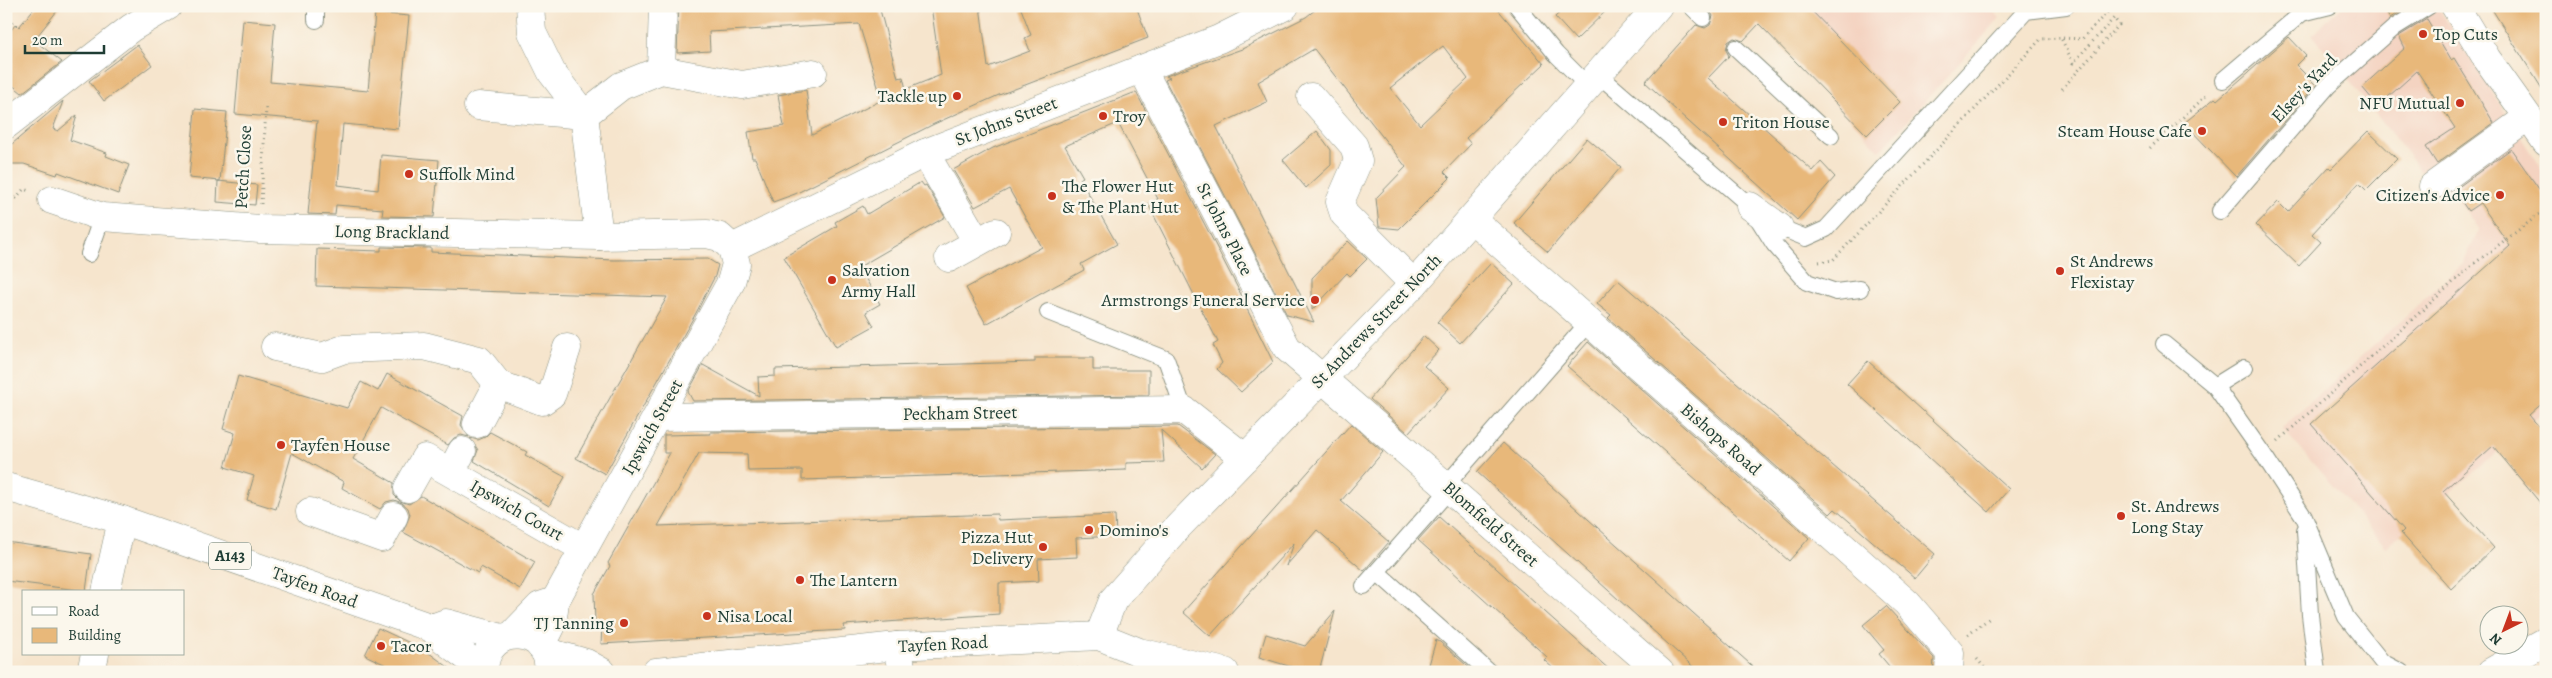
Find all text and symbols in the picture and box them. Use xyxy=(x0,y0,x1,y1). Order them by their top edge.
scale bar xyxy=(25,22,104,54)
place label: Top Cuts xyxy=(2433,22,2498,46)
marker: Top Cuts xyxy=(2417,28,2429,40)
text: 20 m xyxy=(32,30,63,50)
street label: Elsey's Yard xyxy=(2266,48,2343,128)
place label: Tackle up xyxy=(878,84,947,108)
street label: St Johns Street xyxy=(951,90,1061,152)
marker: Tackle up xyxy=(951,90,963,102)
place label: NFU Mutual xyxy=(2359,91,2451,115)
marker: NFU Mutual xyxy=(2454,97,2466,109)
place label: Troy xyxy=(1113,104,1147,128)
marker: Troy xyxy=(1097,110,1109,122)
place label: Triton House xyxy=(1733,110,1830,134)
marker: Triton House xyxy=(1717,116,1729,128)
place label: Steam House Cafe xyxy=(2057,119,2192,143)
street label: Petch Close xyxy=(229,125,257,209)
marker: Steam House Cafe xyxy=(2196,125,2208,137)
place label: Suffolk Mind xyxy=(419,162,515,186)
marker: Suffolk Mind xyxy=(403,168,415,180)
place label: The Flower Hut & The Plant Hut xyxy=(1062,174,1179,219)
street label: St Johns Place xyxy=(1191,178,1259,280)
place label: Citizen's Advice xyxy=(2376,183,2490,207)
marker: Citizen's Advice xyxy=(2494,189,2506,201)
marker: The Flower Hut & The Plant Hut xyxy=(1046,190,1058,202)
street label: Long Brackland xyxy=(334,219,450,245)
street label: St Andrews Street North xyxy=(1305,248,1447,394)
place label: St Andrews Flexistay xyxy=(2070,249,2153,294)
place label: Salvation Army Hall xyxy=(841,258,916,303)
marker: St Andrews Flexistay xyxy=(2054,265,2066,277)
marker: Salvation Army Hall xyxy=(826,274,838,286)
place label: Armstrongs Funeral Service xyxy=(1101,288,1305,312)
marker: Armstrongs Funeral Service xyxy=(1309,294,1321,306)
street label: Ipswich Street xyxy=(616,375,688,479)
street label: Bishops Road xyxy=(1676,397,1767,481)
street label: Peckham Street xyxy=(903,400,1018,426)
place label: Tayfen House xyxy=(291,433,390,457)
marker: Tayfen House xyxy=(275,439,287,451)
street label: Ipswich Court xyxy=(466,474,568,546)
street label: Blomfield Street xyxy=(1438,476,1544,572)
place label: St. Andrews Long Stay xyxy=(2131,494,2220,539)
marker: St. Andrews Long Stay xyxy=(2115,510,2127,522)
place label: Domino's xyxy=(1099,518,1169,542)
marker: Domino's xyxy=(1083,524,1095,536)
place label: Pizza Hut Delivery xyxy=(960,525,1034,570)
marker: Pizza Hut Delivery xyxy=(1037,541,1049,553)
road number: A143 xyxy=(209,542,251,570)
street label: Tayfen Road xyxy=(269,560,362,614)
place label: The Lantern xyxy=(810,568,898,592)
marker: The Lantern xyxy=(794,574,806,586)
legend xyxy=(22,590,185,656)
text: Road xyxy=(68,601,100,621)
place label: Nisa Local xyxy=(717,604,793,628)
north arrow xyxy=(2480,606,2530,656)
marker: Nisa Local xyxy=(701,610,713,622)
place label: TJ Tanning xyxy=(534,611,614,635)
marker: TJ Tanning xyxy=(618,617,630,629)
text: Building xyxy=(68,625,121,645)
text: N xyxy=(2485,629,2506,650)
street label: Tayfen Road xyxy=(898,630,989,658)
place label: Tacor xyxy=(391,634,432,658)
marker: Tacor xyxy=(375,640,387,652)

